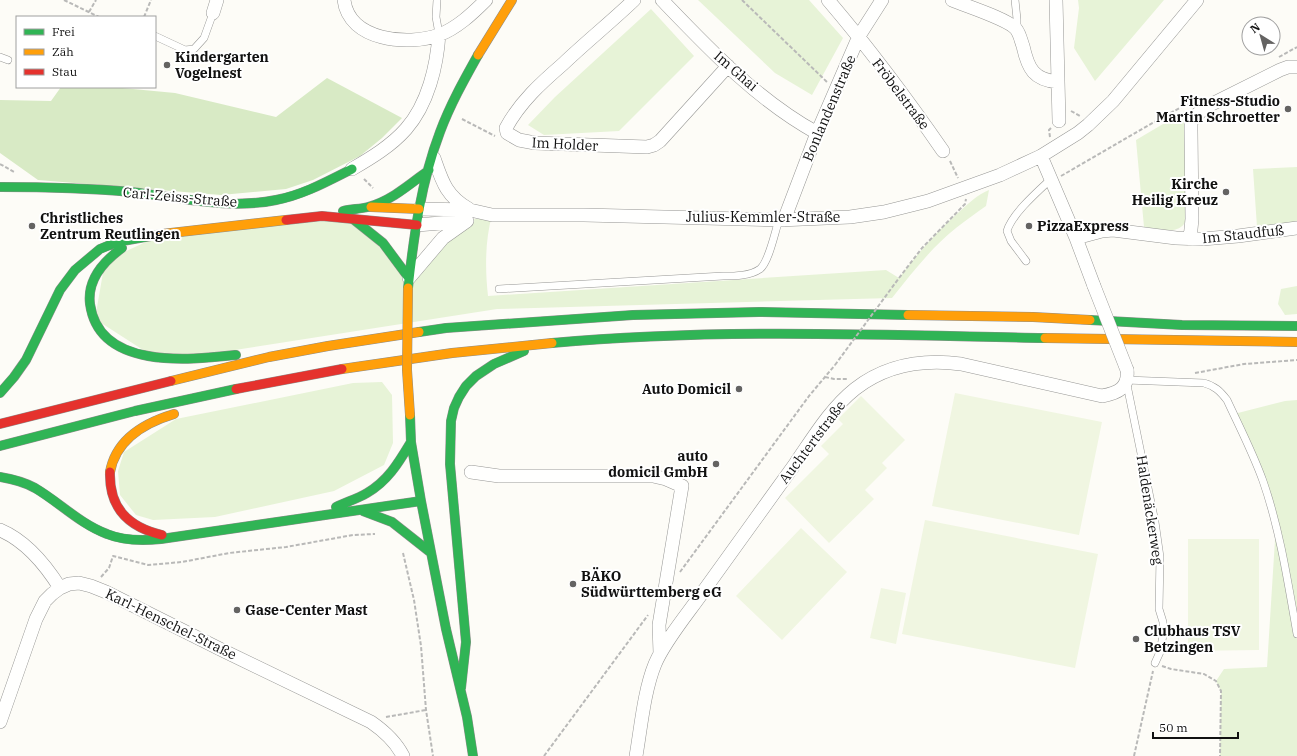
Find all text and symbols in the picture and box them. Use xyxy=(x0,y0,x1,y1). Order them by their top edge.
legend xyxy=(16,16,156,88)
north arrow xyxy=(1241,16,1281,56)
text: N xyxy=(1247,20,1263,36)
text: Frei xyxy=(52,24,75,39)
text: Zäh xyxy=(52,44,74,59)
street label: Im Ghai xyxy=(710,47,762,95)
place label: Kindergarten Vogelnest xyxy=(175,48,269,82)
street label: Bonlandenstraße xyxy=(798,52,860,164)
street label: Fröbelstraße xyxy=(868,55,934,133)
marker: Kindergarten Vogelnest xyxy=(162,60,172,70)
text: Stau xyxy=(52,64,78,79)
place label: Fitness-Studio Martin Schroetter xyxy=(1156,92,1280,126)
marker: Fitness-Studio Martin Schroetter xyxy=(1283,104,1293,114)
street label: Im Holder xyxy=(531,133,600,155)
place label: Kirche Heilig Kreuz xyxy=(1132,175,1218,209)
street label: Carl-Zeiss-Straße xyxy=(122,183,238,211)
marker: Kirche Heilig Kreuz xyxy=(1221,187,1231,197)
street label: Julius-Kemmler-Straße xyxy=(686,208,840,226)
place label: Christliches Zentrum Reutlingen xyxy=(40,209,180,243)
place label: PizzaExpress xyxy=(1037,217,1129,235)
marker: Christliches Zentrum Reutlingen xyxy=(27,221,37,231)
marker: PizzaExpress xyxy=(1024,221,1034,231)
street label: Im Staudfuß xyxy=(1201,221,1285,247)
place label: Auto Domicil xyxy=(642,380,731,398)
marker: Auto Domicil xyxy=(734,384,744,394)
street label: Auchtertstraße xyxy=(775,397,849,487)
place label: auto domicil GmbH xyxy=(608,447,708,481)
street label: Haldenäckerweg xyxy=(1132,454,1168,566)
marker: auto domicil GmbH xyxy=(711,459,721,469)
place label: BÄKO Südwürttemberg eG xyxy=(581,567,722,601)
marker: BÄKO Südwürttemberg eG xyxy=(568,579,578,589)
street label: Karl-Henschel-Straße xyxy=(102,584,240,664)
place label: Gase-Center Mast xyxy=(245,601,367,619)
marker: Gase-Center Mast xyxy=(232,605,242,615)
place label: Clubhaus TSV Betzingen xyxy=(1144,622,1241,656)
marker: Clubhaus TSV Betzingen xyxy=(1131,634,1141,644)
scale bar xyxy=(1153,714,1238,740)
text: 50 m xyxy=(1159,720,1188,735)

